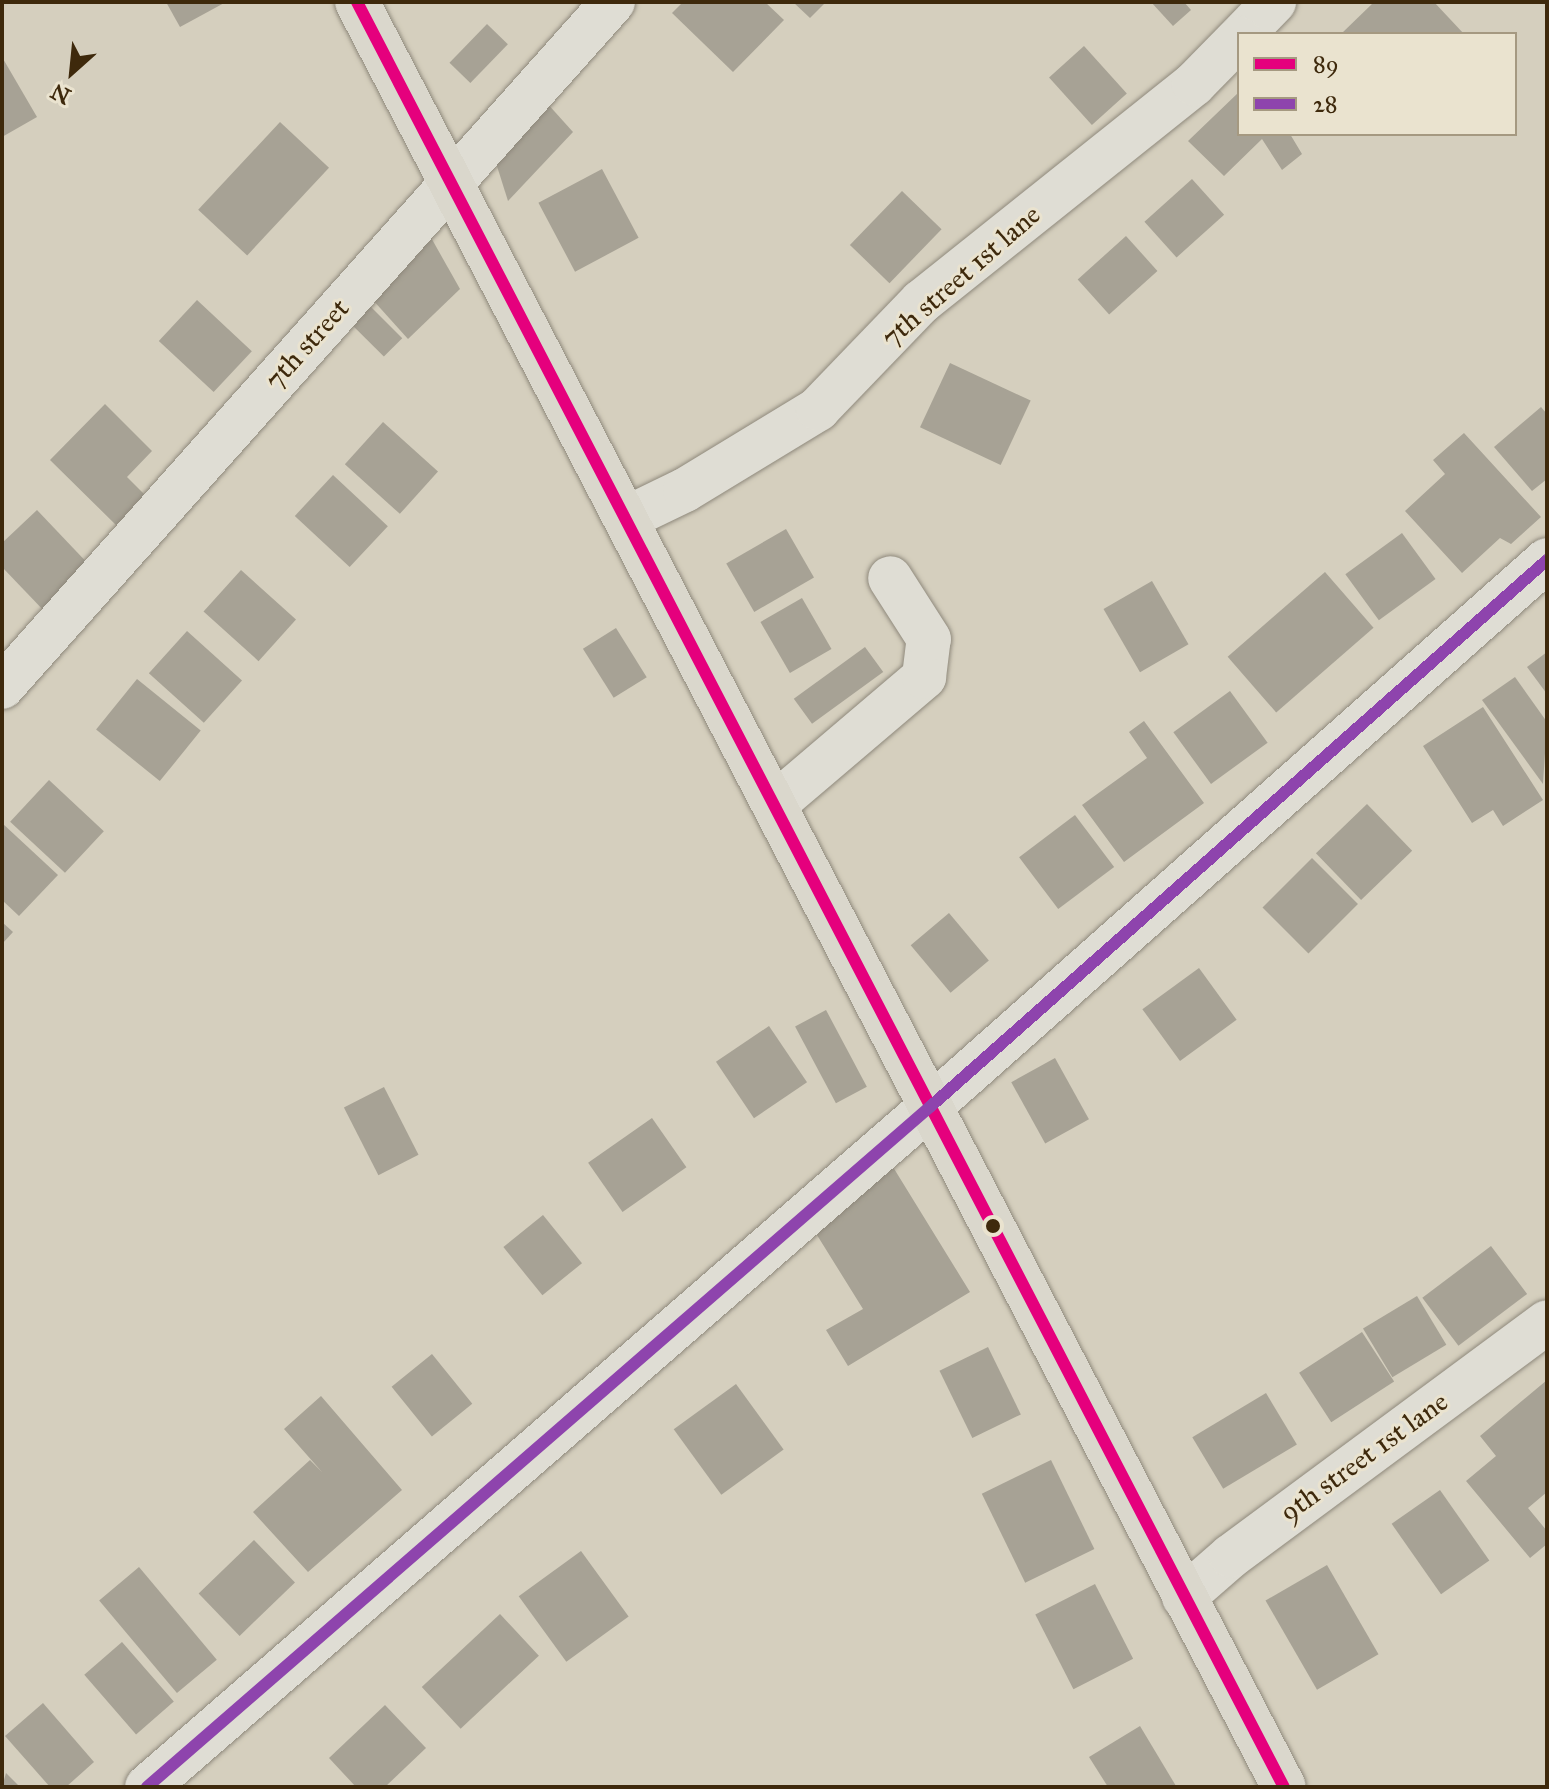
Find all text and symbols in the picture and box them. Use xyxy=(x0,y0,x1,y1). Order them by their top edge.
north arrow xyxy=(32,32,112,112)
legend xyxy=(1237,32,1517,136)
text: 89 xyxy=(1313,49,1339,79)
text: N xyxy=(46,78,75,110)
text: 28 xyxy=(1313,89,1338,119)
street label: 7th street 1st lane xyxy=(875,198,1047,354)
street label: 7th street xyxy=(258,292,356,396)
unlabelled marker xyxy=(985,1218,1001,1234)
street label: 9th street 1st lane xyxy=(1273,1385,1455,1529)

